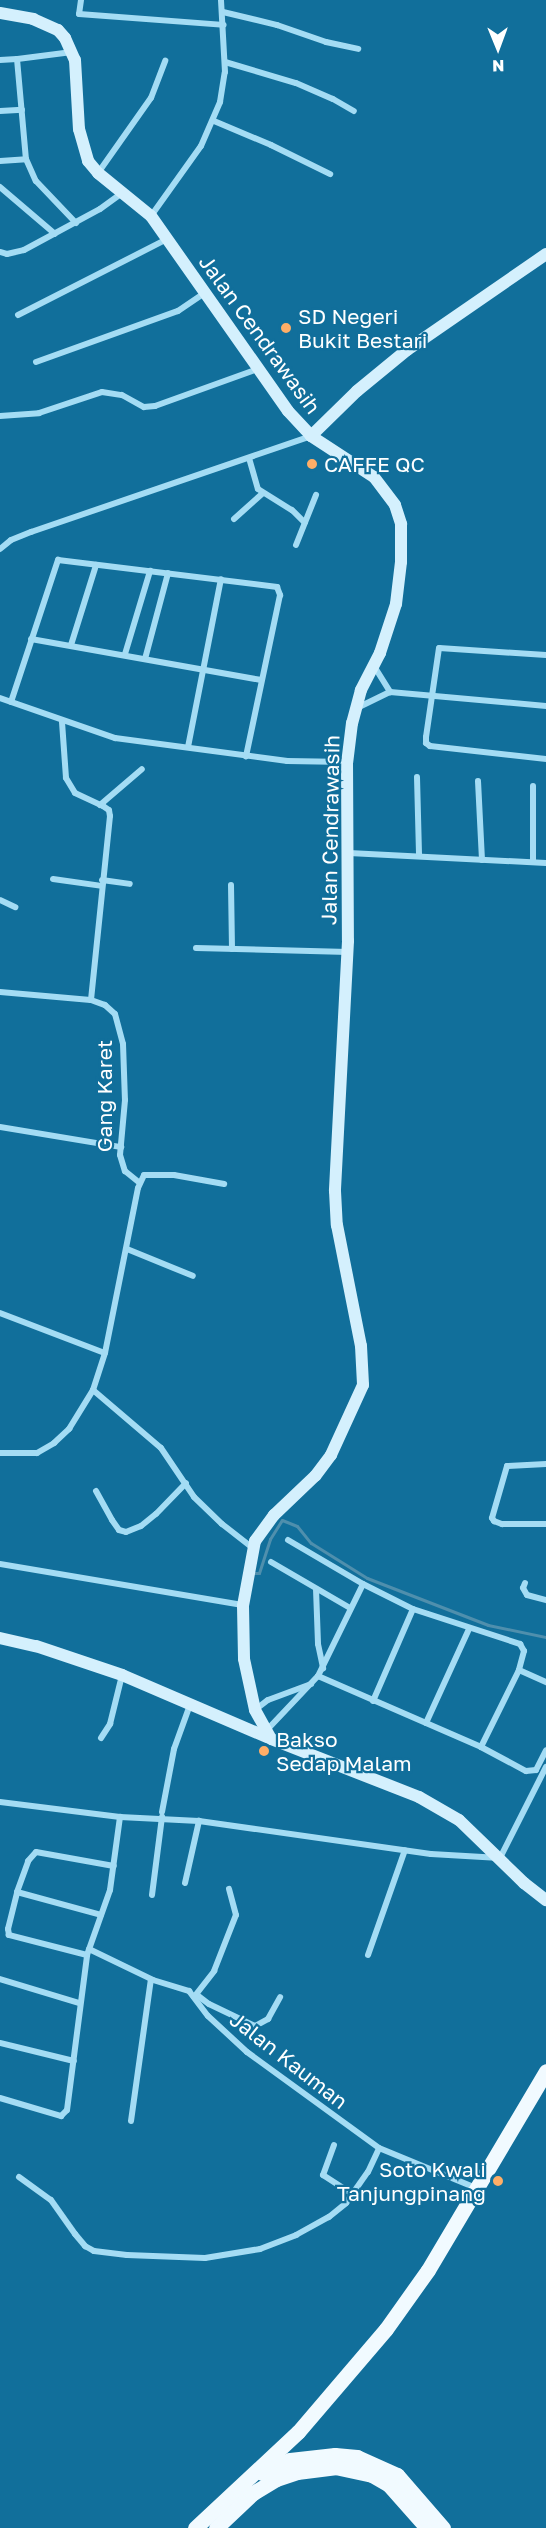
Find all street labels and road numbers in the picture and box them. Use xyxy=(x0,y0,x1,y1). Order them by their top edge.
street label: Jalan Cendrawasih xyxy=(194,250,326,418)
street label: Jalan Cendrawasih xyxy=(316,735,344,925)
street label: Gang Karet xyxy=(91,1040,117,1152)
street label: Jalan Kauman xyxy=(225,2006,353,2114)

